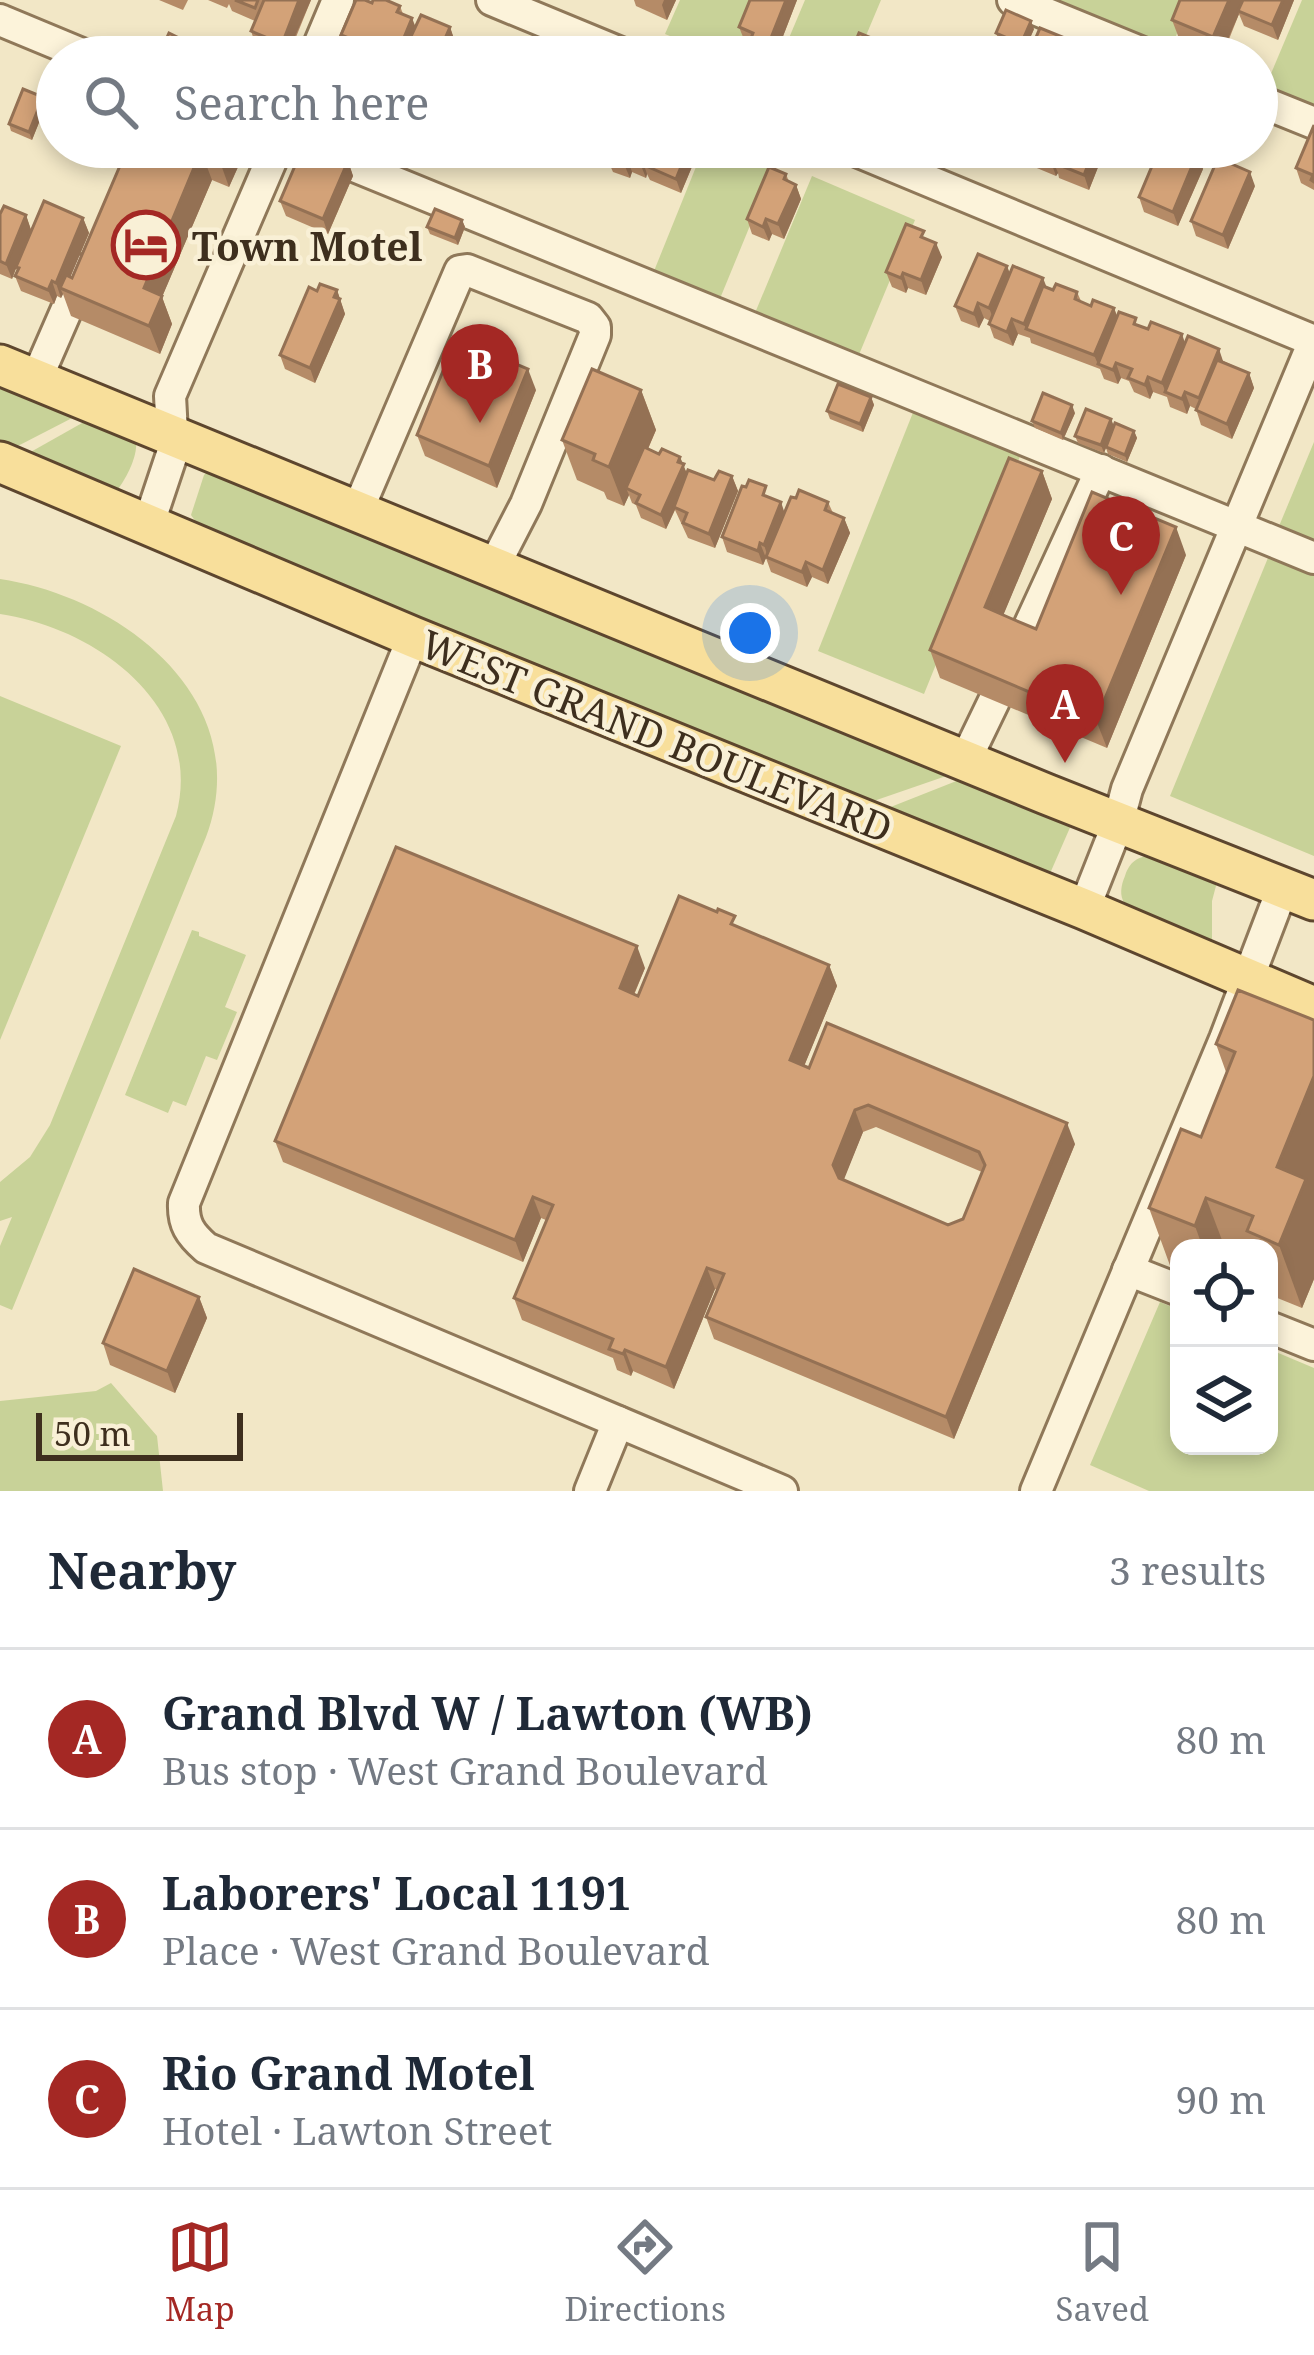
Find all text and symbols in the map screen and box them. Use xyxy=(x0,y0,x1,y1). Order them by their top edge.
search box xyxy=(36,36,1278,168)
icon: search xyxy=(78,69,144,135)
text: Search here xyxy=(174,72,429,133)
hotel icon: Town Motel xyxy=(111,210,181,280)
place label: Town Motel xyxy=(192,219,423,272)
pin: B xyxy=(441,324,519,423)
pin: C xyxy=(1082,496,1160,595)
your location xyxy=(720,603,780,663)
street label: WEST GRAND BOULEVARD xyxy=(414,616,900,854)
pin: A xyxy=(1026,664,1104,763)
map controls xyxy=(1170,1239,1278,1455)
button: locate xyxy=(1170,1239,1278,1347)
button: layers xyxy=(1170,1347,1278,1455)
scale bar xyxy=(36,1407,243,1460)
text: 50 m xyxy=(54,1411,131,1456)
text: Nearby xyxy=(48,1534,236,1604)
text: 3 results xyxy=(1109,1543,1266,1596)
text: Grand Blvd W / Lawton (WB) xyxy=(162,1682,813,1743)
text: A xyxy=(72,1712,102,1765)
text: 80 m xyxy=(1175,1712,1266,1765)
text: Bus stop · West Grand Boulevard xyxy=(162,1743,768,1796)
text: Laborers' Local 1191 xyxy=(162,1862,632,1923)
text: B xyxy=(74,1892,100,1945)
text: 80 m xyxy=(1175,1892,1266,1945)
text: Place · West Grand Boulevard xyxy=(162,1923,710,1976)
text: Rio Grand Motel xyxy=(162,2042,535,2103)
text: C xyxy=(74,2072,100,2125)
text: 90 m xyxy=(1175,2072,1266,2125)
text: Hotel · Lawton Street xyxy=(162,2103,552,2156)
tab: Map xyxy=(165,2214,235,2331)
tab: Directions xyxy=(564,2214,726,2331)
tab: Saved xyxy=(1056,2214,1149,2331)

